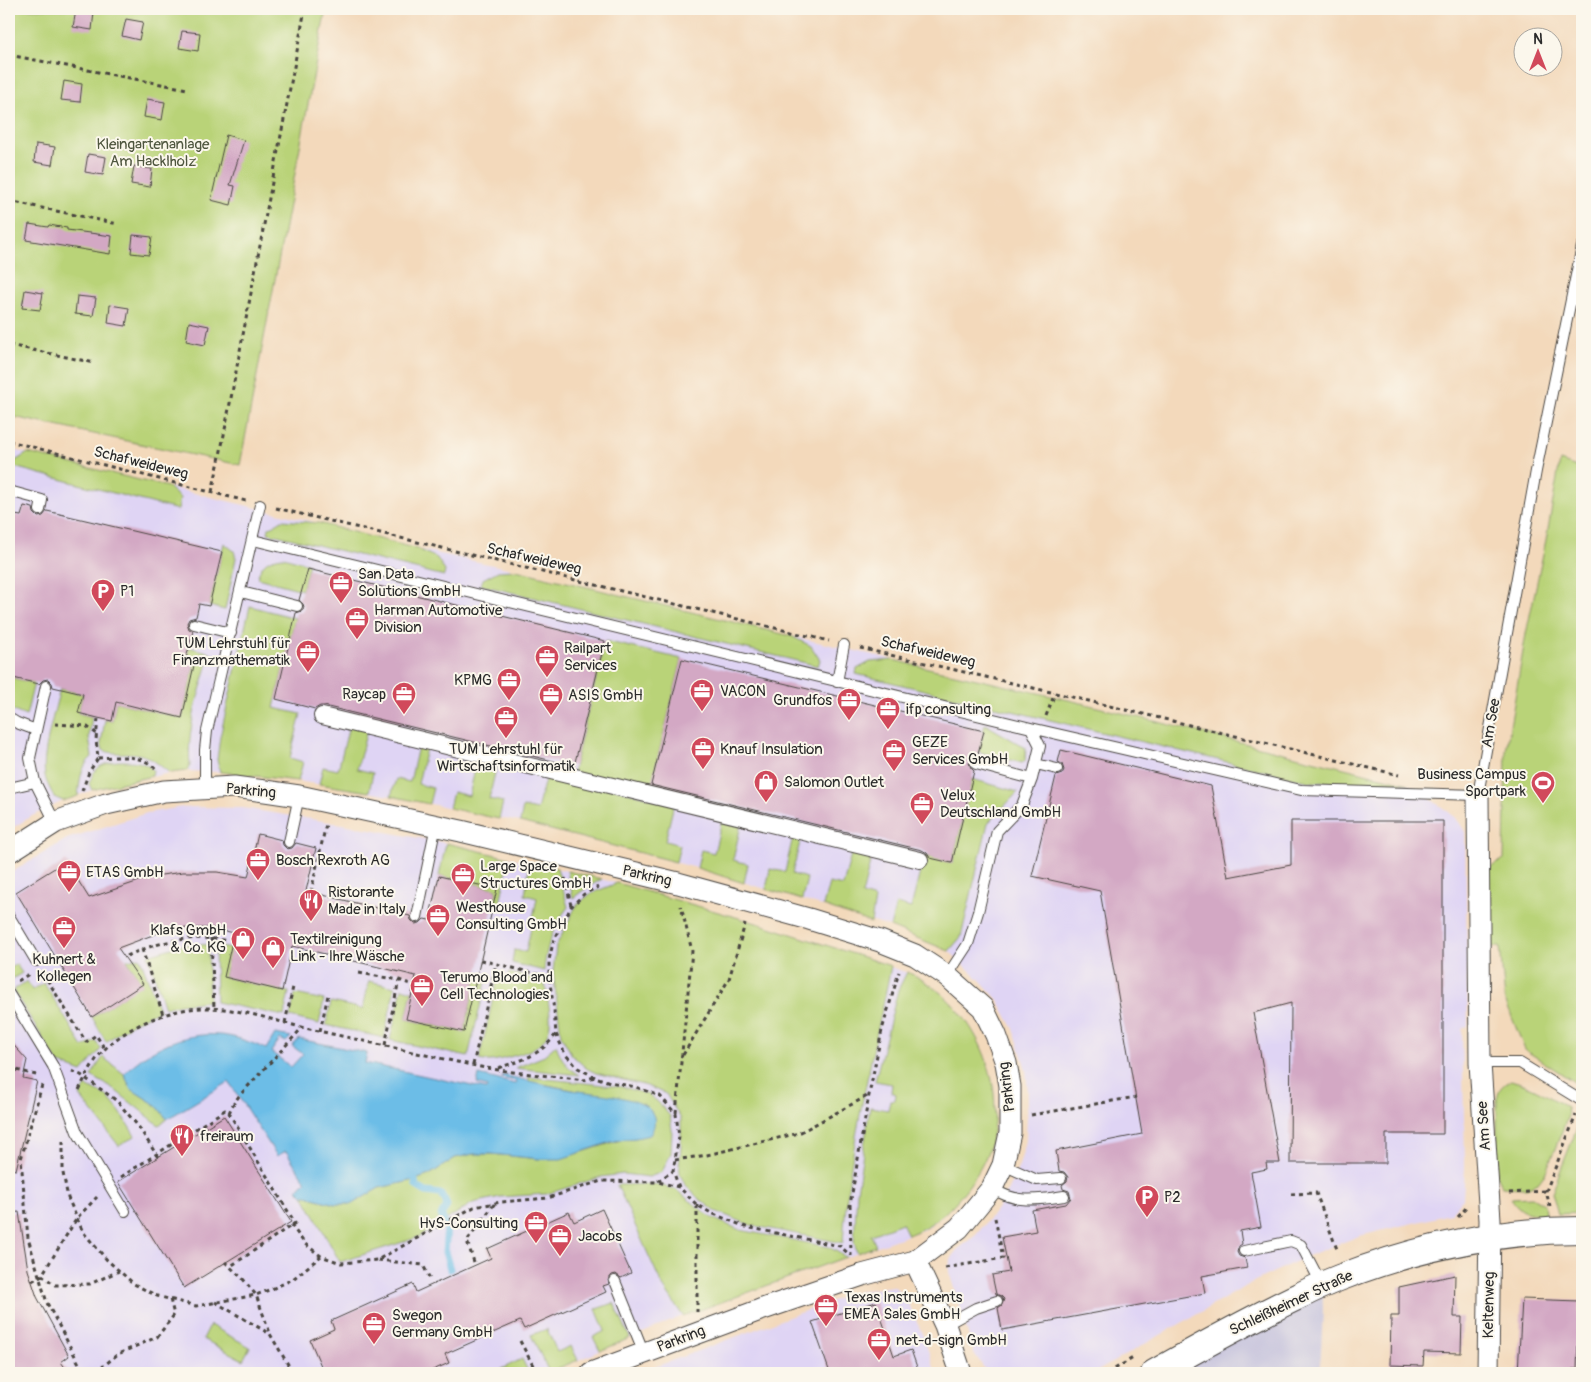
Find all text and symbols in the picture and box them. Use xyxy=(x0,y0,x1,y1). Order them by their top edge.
north arrow xyxy=(1514,28,1564,78)
text: N xyxy=(1533,31,1543,48)
park label: Kleingartenanlage Am Hacklholz xyxy=(96,135,210,171)
street label: Schafweideweg xyxy=(92,442,190,484)
street label: Schafweideweg xyxy=(485,539,583,579)
place label: San Data Solutions GmbH xyxy=(358,565,461,601)
office icon: San Data Solutions GmbH xyxy=(328,570,354,604)
parking icon: P1 xyxy=(90,578,116,612)
place label: P1 xyxy=(120,582,134,601)
place label: Harman Automotive Division xyxy=(374,601,503,637)
office icon: Harman Automotive Division xyxy=(344,606,370,640)
street label: Schafweideweg xyxy=(879,632,977,672)
place label: TUM Lehrstuhl für Finanzmathematik xyxy=(172,634,291,670)
office icon: TUM Lehrstuhl für Finanzmathematik xyxy=(295,639,321,673)
place label: Railpart Services xyxy=(564,639,617,675)
office icon: Railpart Services xyxy=(534,644,560,678)
office icon: KPMG xyxy=(496,667,522,701)
place label: KPMG xyxy=(454,671,492,690)
office icon: VACON xyxy=(689,678,715,712)
office icon: Raycap xyxy=(391,681,417,715)
office icon: ASIS GmbH xyxy=(538,682,564,716)
place label: VACON xyxy=(720,682,766,701)
place label: Raycap xyxy=(342,685,386,704)
place label: ASIS GmbH xyxy=(568,686,643,705)
office icon: Grundfos xyxy=(836,687,862,721)
place label: Grundfos xyxy=(773,691,832,710)
office icon: ifp consulting xyxy=(875,696,901,730)
street label: Am See xyxy=(1477,696,1505,749)
place label: ifp consulting xyxy=(906,700,991,719)
office icon: TUM Lehrstuhl für Wirtschaftsinformatik xyxy=(493,705,519,739)
place label: GEZE Services GmbH xyxy=(912,733,1008,769)
office icon: Knauf Insulation xyxy=(690,736,716,770)
office icon: GEZE Services GmbH xyxy=(881,738,907,772)
place label: TUM Lehrstuhl für Wirtschaftsinformatik xyxy=(437,740,576,776)
place label: Knauf Insulation xyxy=(720,740,823,759)
place label: Business Campus Sportpark xyxy=(1417,765,1527,801)
shop icon: Salomon Outlet xyxy=(753,769,779,803)
sports icon: Business Campus Sportpark xyxy=(1530,770,1556,804)
place label: Salomon Outlet xyxy=(784,773,885,792)
street label: Parkring xyxy=(225,779,277,803)
place label: Velux Deutschland GmbH xyxy=(940,786,1061,822)
office icon: Velux Deutschland GmbH xyxy=(909,791,935,825)
office icon: Bosch Rexroth AG xyxy=(245,847,271,881)
place label: Bosch Rexroth AG xyxy=(276,851,390,870)
place label: Large Space Structures GmbH xyxy=(480,857,591,893)
office icon: ETAS GmbH xyxy=(56,859,82,893)
street label: Parkring xyxy=(620,861,674,891)
office icon: Large Space Structures GmbH xyxy=(450,862,476,896)
place label: ETAS GmbH xyxy=(86,863,164,882)
place label: Ristorante Made in Italy xyxy=(328,883,406,919)
restaurant icon: Ristorante Made in Italy xyxy=(298,888,324,922)
place label: Westhouse Consulting GmbH xyxy=(456,898,567,934)
office icon: Westhouse Consulting GmbH xyxy=(425,903,451,937)
office icon: Kuhnert & Kollegen xyxy=(51,915,77,949)
place label: Klafs GmbH & Co. KG xyxy=(150,921,226,957)
shop icon: Klafs GmbH & Co. KG xyxy=(230,926,256,960)
place label: Textilreinigung Link - Ihre Wäsche xyxy=(290,930,405,966)
shop icon: Textilreinigung Link - Ihre Wäsche xyxy=(260,935,286,969)
place label: Kuhnert & Kollegen xyxy=(32,950,96,986)
place label: Terumo Blood and Cell Technologies xyxy=(440,968,553,1004)
office icon: Terumo Blood and Cell Technologies xyxy=(409,973,435,1007)
street label: Parkring xyxy=(995,1061,1019,1113)
street label: Am See xyxy=(1473,1100,1495,1151)
restaurant icon: freiraum xyxy=(169,1123,195,1157)
place label: freiraum xyxy=(200,1127,254,1146)
parking icon: P2 xyxy=(1134,1184,1160,1218)
place label: P2 xyxy=(1164,1188,1181,1207)
office icon: HvS-Consulting xyxy=(523,1210,549,1244)
place label: HvS-Consulting xyxy=(419,1214,518,1233)
office icon: Jacobs xyxy=(547,1223,573,1257)
place label: Jacobs xyxy=(578,1227,622,1246)
street label: Schleißheimer Straße xyxy=(1226,1266,1356,1340)
street label: Keltenweg xyxy=(1479,1271,1499,1339)
place label: Texas Instruments EMEA Sales GmbH xyxy=(844,1288,963,1324)
office icon: Texas Instruments EMEA Sales GmbH xyxy=(813,1293,839,1327)
place label: Swegon Germany GmbH xyxy=(392,1306,493,1342)
office icon: Swegon Germany GmbH xyxy=(361,1311,387,1345)
street label: Parkring xyxy=(654,1321,708,1357)
office icon: net-d-sign GmbH xyxy=(866,1327,892,1361)
place label: net-d-sign GmbH xyxy=(896,1331,1007,1350)

